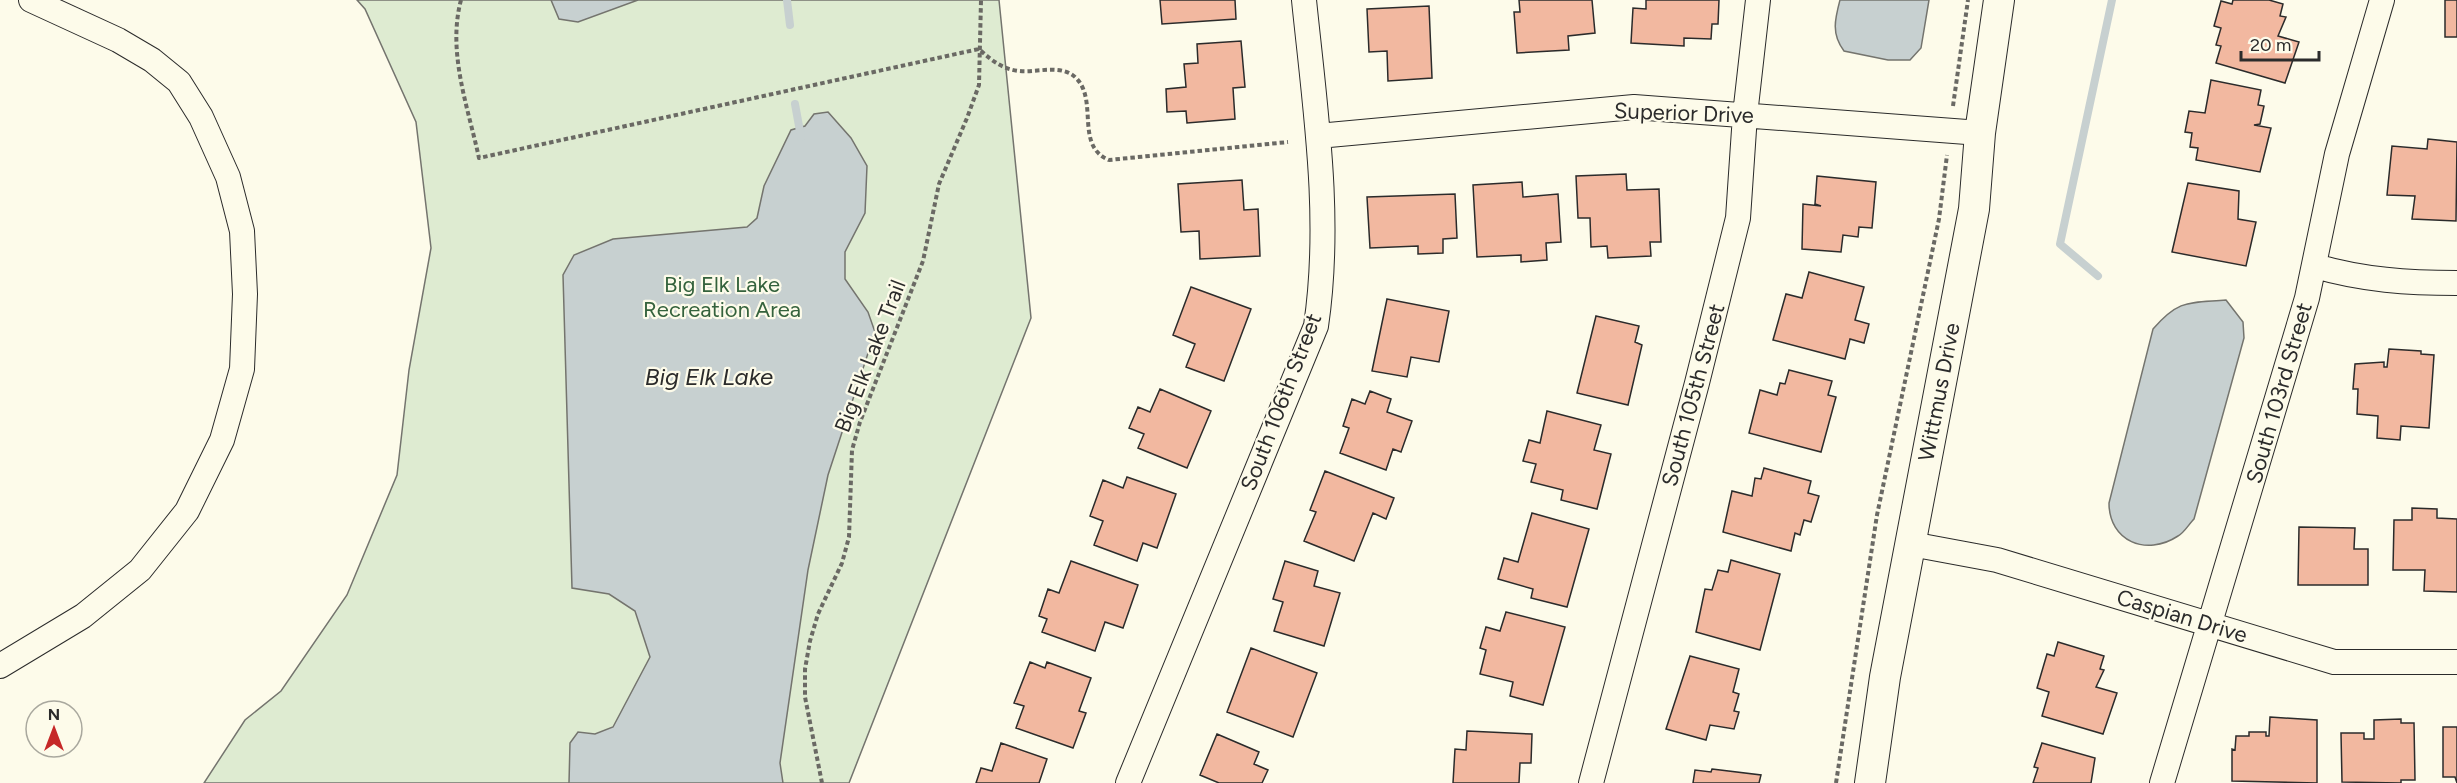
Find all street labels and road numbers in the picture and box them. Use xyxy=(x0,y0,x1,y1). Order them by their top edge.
street label: Superior Drive xyxy=(1614,97,1754,129)
street label: Big Elk Lake Trail xyxy=(829,276,911,436)
street label: South 103rd Street xyxy=(2240,299,2318,487)
street label: South 105th Street xyxy=(1656,301,1730,489)
street label: South 106th Street xyxy=(1235,309,1327,495)
street label: Wittmus Drive xyxy=(1912,321,1966,463)
street label: Caspian Drive xyxy=(2113,583,2251,649)

